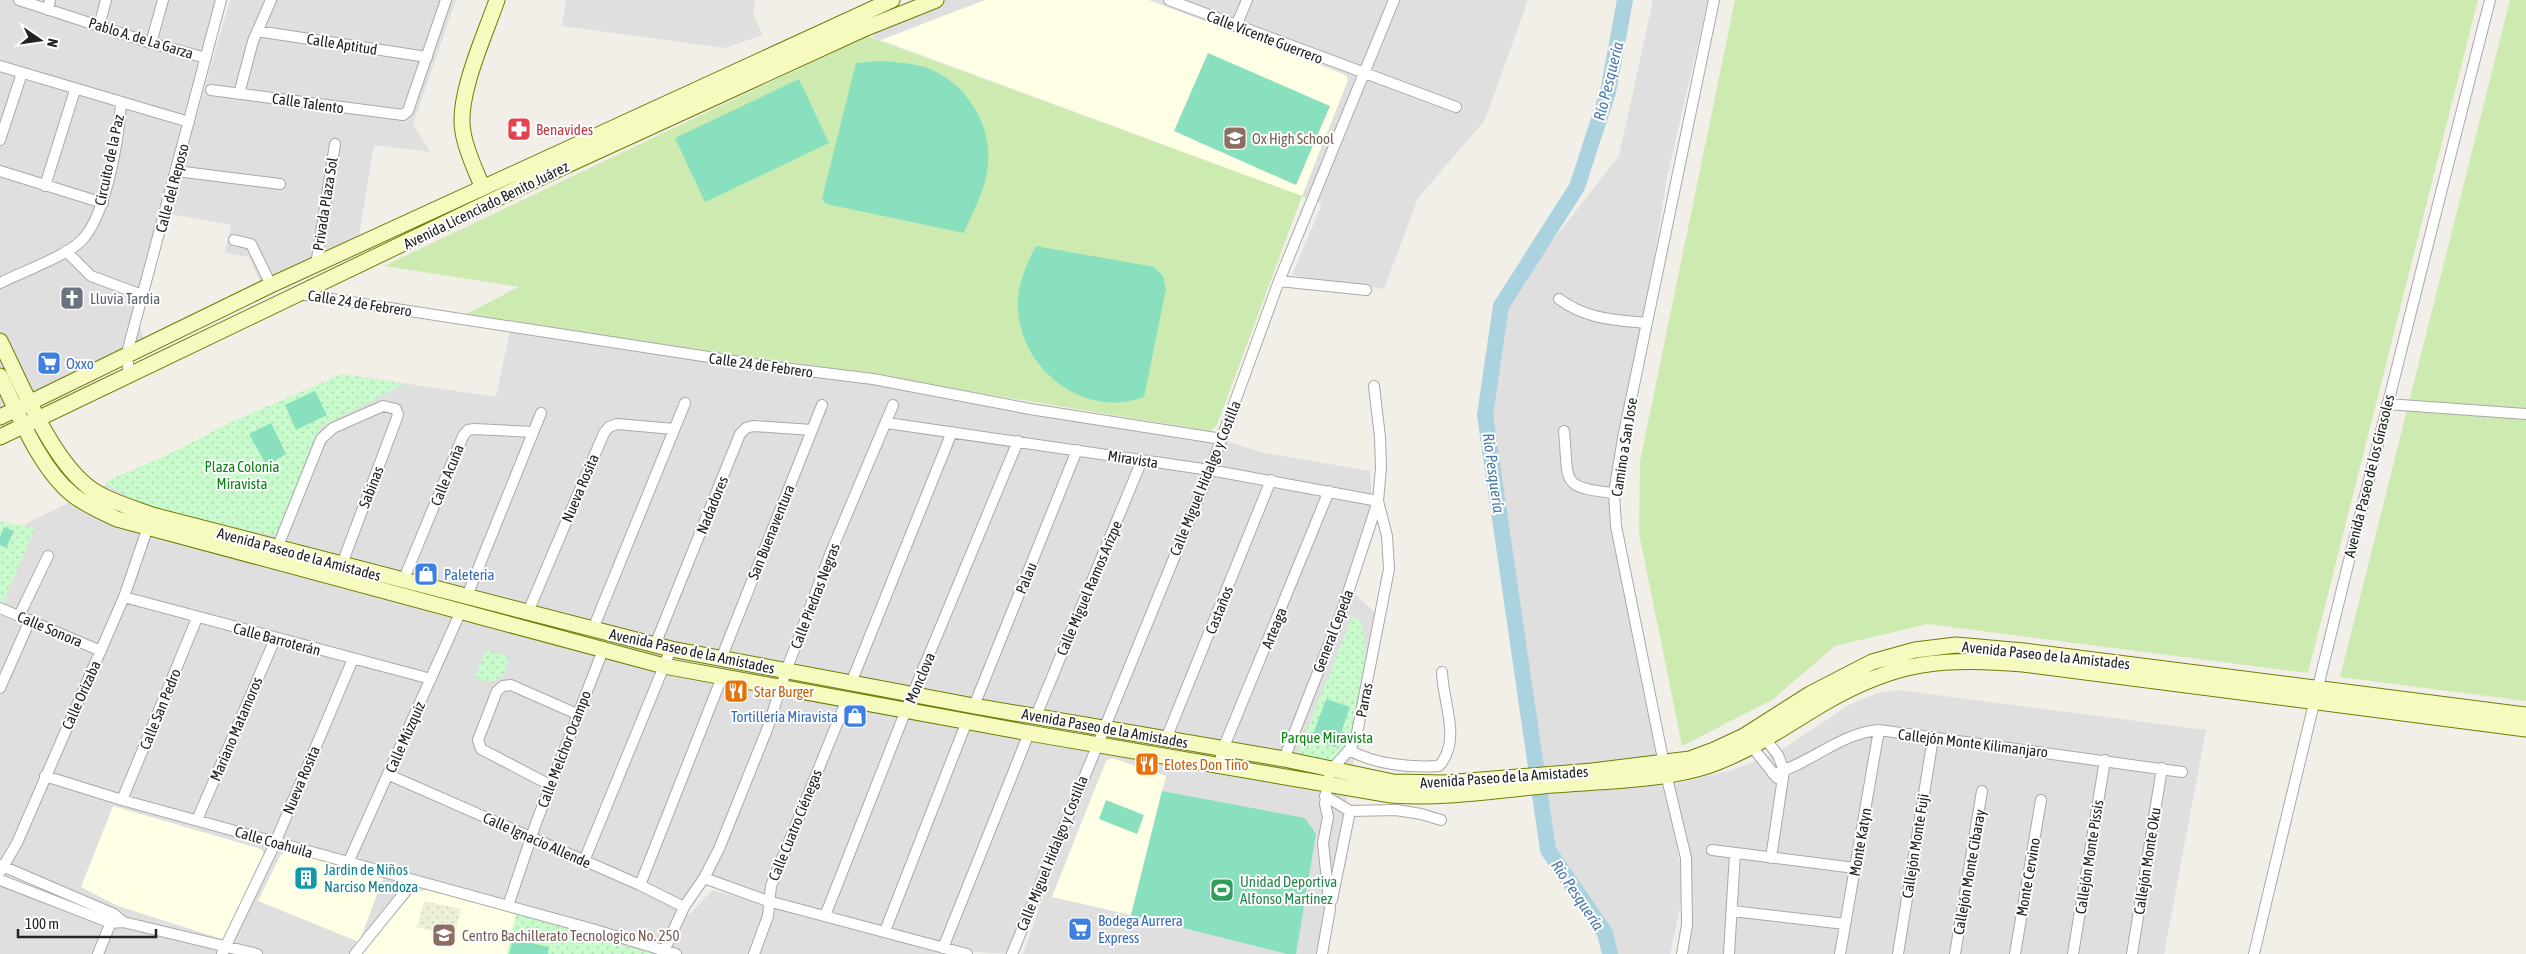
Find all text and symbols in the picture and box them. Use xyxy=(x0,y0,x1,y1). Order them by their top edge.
street label: Calle Vicente Guerrero xyxy=(1205,7,1325,67)
street label: Pablo A. de La Garza xyxy=(87,14,195,62)
north arrow xyxy=(15,15,65,65)
street label: Calle Aptitud xyxy=(305,30,379,58)
text: N xyxy=(44,37,61,49)
water label: Río Pesquería xyxy=(1590,39,1628,122)
street label: Calle Talento xyxy=(271,90,345,116)
street label: Circuito de la Paz xyxy=(91,112,127,207)
pharmacy icon: Benavides xyxy=(506,116,532,142)
place label: Benavides xyxy=(536,121,593,138)
school or university icon: Ox High School xyxy=(1222,125,1248,151)
place label: Ox High School xyxy=(1252,130,1334,147)
street label: Calle del Reposo xyxy=(152,142,192,234)
street label: Privada Plaza Sol xyxy=(309,156,341,252)
street label: Avenida Licenciado Benito Juárez xyxy=(401,157,572,252)
church icon: Lluvia Tardia xyxy=(59,285,85,311)
street label: Calle 24 de Febrero xyxy=(307,286,413,320)
place label: Lluvia Tardia xyxy=(90,290,160,307)
street label: Calle 24 de Febrero xyxy=(708,349,814,381)
supermarket icon: Oxxo xyxy=(36,350,62,376)
place label: Oxxo xyxy=(66,355,94,372)
street label: Avenida Paseo de los Girasoles xyxy=(2341,393,2397,559)
street label: Camino a San Jose xyxy=(1608,396,1640,498)
street label: Calle Miguel Hidalgo y Costilla xyxy=(1166,398,1244,558)
water label: Río Pesquería xyxy=(1479,432,1509,515)
street label: Calle Acuña xyxy=(427,442,467,508)
street label: Miravista xyxy=(1107,447,1159,471)
street label: Nueva Rosita xyxy=(558,451,602,525)
park label: Plaza Colonia Miravista xyxy=(204,458,280,492)
street label: Sabinas xyxy=(355,464,387,510)
street label: Nadadores xyxy=(693,474,731,536)
street label: San Buenaventura xyxy=(744,482,798,582)
street label: Calle Miguel Ramos Arizpe xyxy=(1053,518,1125,658)
street label: Avenida Paseo de la Amistades xyxy=(215,524,383,584)
street label: Calle Piedras Negras xyxy=(787,541,843,651)
street label: Palau xyxy=(1012,560,1040,596)
shop icon: Paleteria xyxy=(413,561,439,587)
place label: Paleteria xyxy=(444,566,495,583)
street label: Castaños xyxy=(1202,584,1236,636)
street label: General Cepeda xyxy=(1309,587,1357,675)
street label: Arteaga xyxy=(1258,605,1290,651)
street label: Calle Sonora xyxy=(15,608,85,650)
street label: Calle Barroterán xyxy=(231,619,323,659)
street label: Avenida Paseo de la Amistades xyxy=(608,625,776,677)
street label: Avenida Paseo de la Amistades xyxy=(1961,638,2131,672)
street label: Monclova xyxy=(902,650,938,706)
street label: Calle Orizaba xyxy=(58,658,104,732)
street label: Calle San Pedro xyxy=(136,666,184,752)
street label: Mariano Matamoros xyxy=(206,674,266,784)
restaurant icon: Star Burger xyxy=(723,678,749,704)
street label: Parras xyxy=(1352,681,1376,719)
place label: Star Burger xyxy=(754,683,814,700)
street label: Calle Melchor Ocampo xyxy=(534,688,594,810)
street label: Calle Múzquiz xyxy=(382,698,428,775)
shop icon: Tortillería Miravista xyxy=(842,703,868,729)
street label: Avenida Paseo de la Amistades xyxy=(1021,705,1189,751)
place label: Tortillería Miravista xyxy=(731,708,838,725)
street label: Callejón Monte Kilimanjaro xyxy=(1897,725,2049,761)
park label: Parque Miravista xyxy=(1281,729,1373,746)
street label: Nueva Rosita xyxy=(279,743,323,817)
restaurant icon: Elotes Don Tino xyxy=(1134,751,1160,777)
place label: Elotes Don Tino xyxy=(1164,756,1248,773)
street label: Avenida Paseo de la Amistades xyxy=(1419,763,1589,791)
street label: Calle Cuatro Ciénegas xyxy=(765,767,825,883)
street label: Calle Miguel Hidalgo y Costilla xyxy=(1013,773,1091,933)
street label: Callejón Monte Fuji xyxy=(1898,793,1932,899)
street label: Callejón Monte Pissis xyxy=(2072,799,2106,915)
street label: Monte Katyn xyxy=(1846,806,1874,878)
street label: Callejón Monte Oku xyxy=(2130,806,2164,916)
street label: Callejón Monte Cibaray xyxy=(1950,808,1988,936)
street label: Calle Ignacio Allende xyxy=(480,809,594,871)
street label: Calle Coahuila xyxy=(233,823,315,861)
street label: Monte Cervino xyxy=(2013,836,2043,918)
water label: Río Pesquería xyxy=(1547,857,1608,934)
place label: Jardin de Niños Narciso Mendoza xyxy=(324,861,418,895)
building icon: Jardin de Niños Narciso Mendoza xyxy=(293,865,319,891)
place label: Unidad Deportiva Alfonso Martínez xyxy=(1240,873,1337,907)
sports icon: Unidad Deportiva Alfonso Martínez xyxy=(1209,877,1235,903)
scale bar xyxy=(18,906,155,938)
place label: Bodega Aurrera Express xyxy=(1098,912,1183,946)
text: 100 m xyxy=(25,915,59,932)
supermarket icon: Bodega Aurrera Express xyxy=(1067,916,1093,942)
school or university icon: Centro Bachillerato Tecnologico No. 250 xyxy=(431,922,457,948)
place label: Centro Bachillerato Tecnologico No. 250 xyxy=(462,927,680,944)

